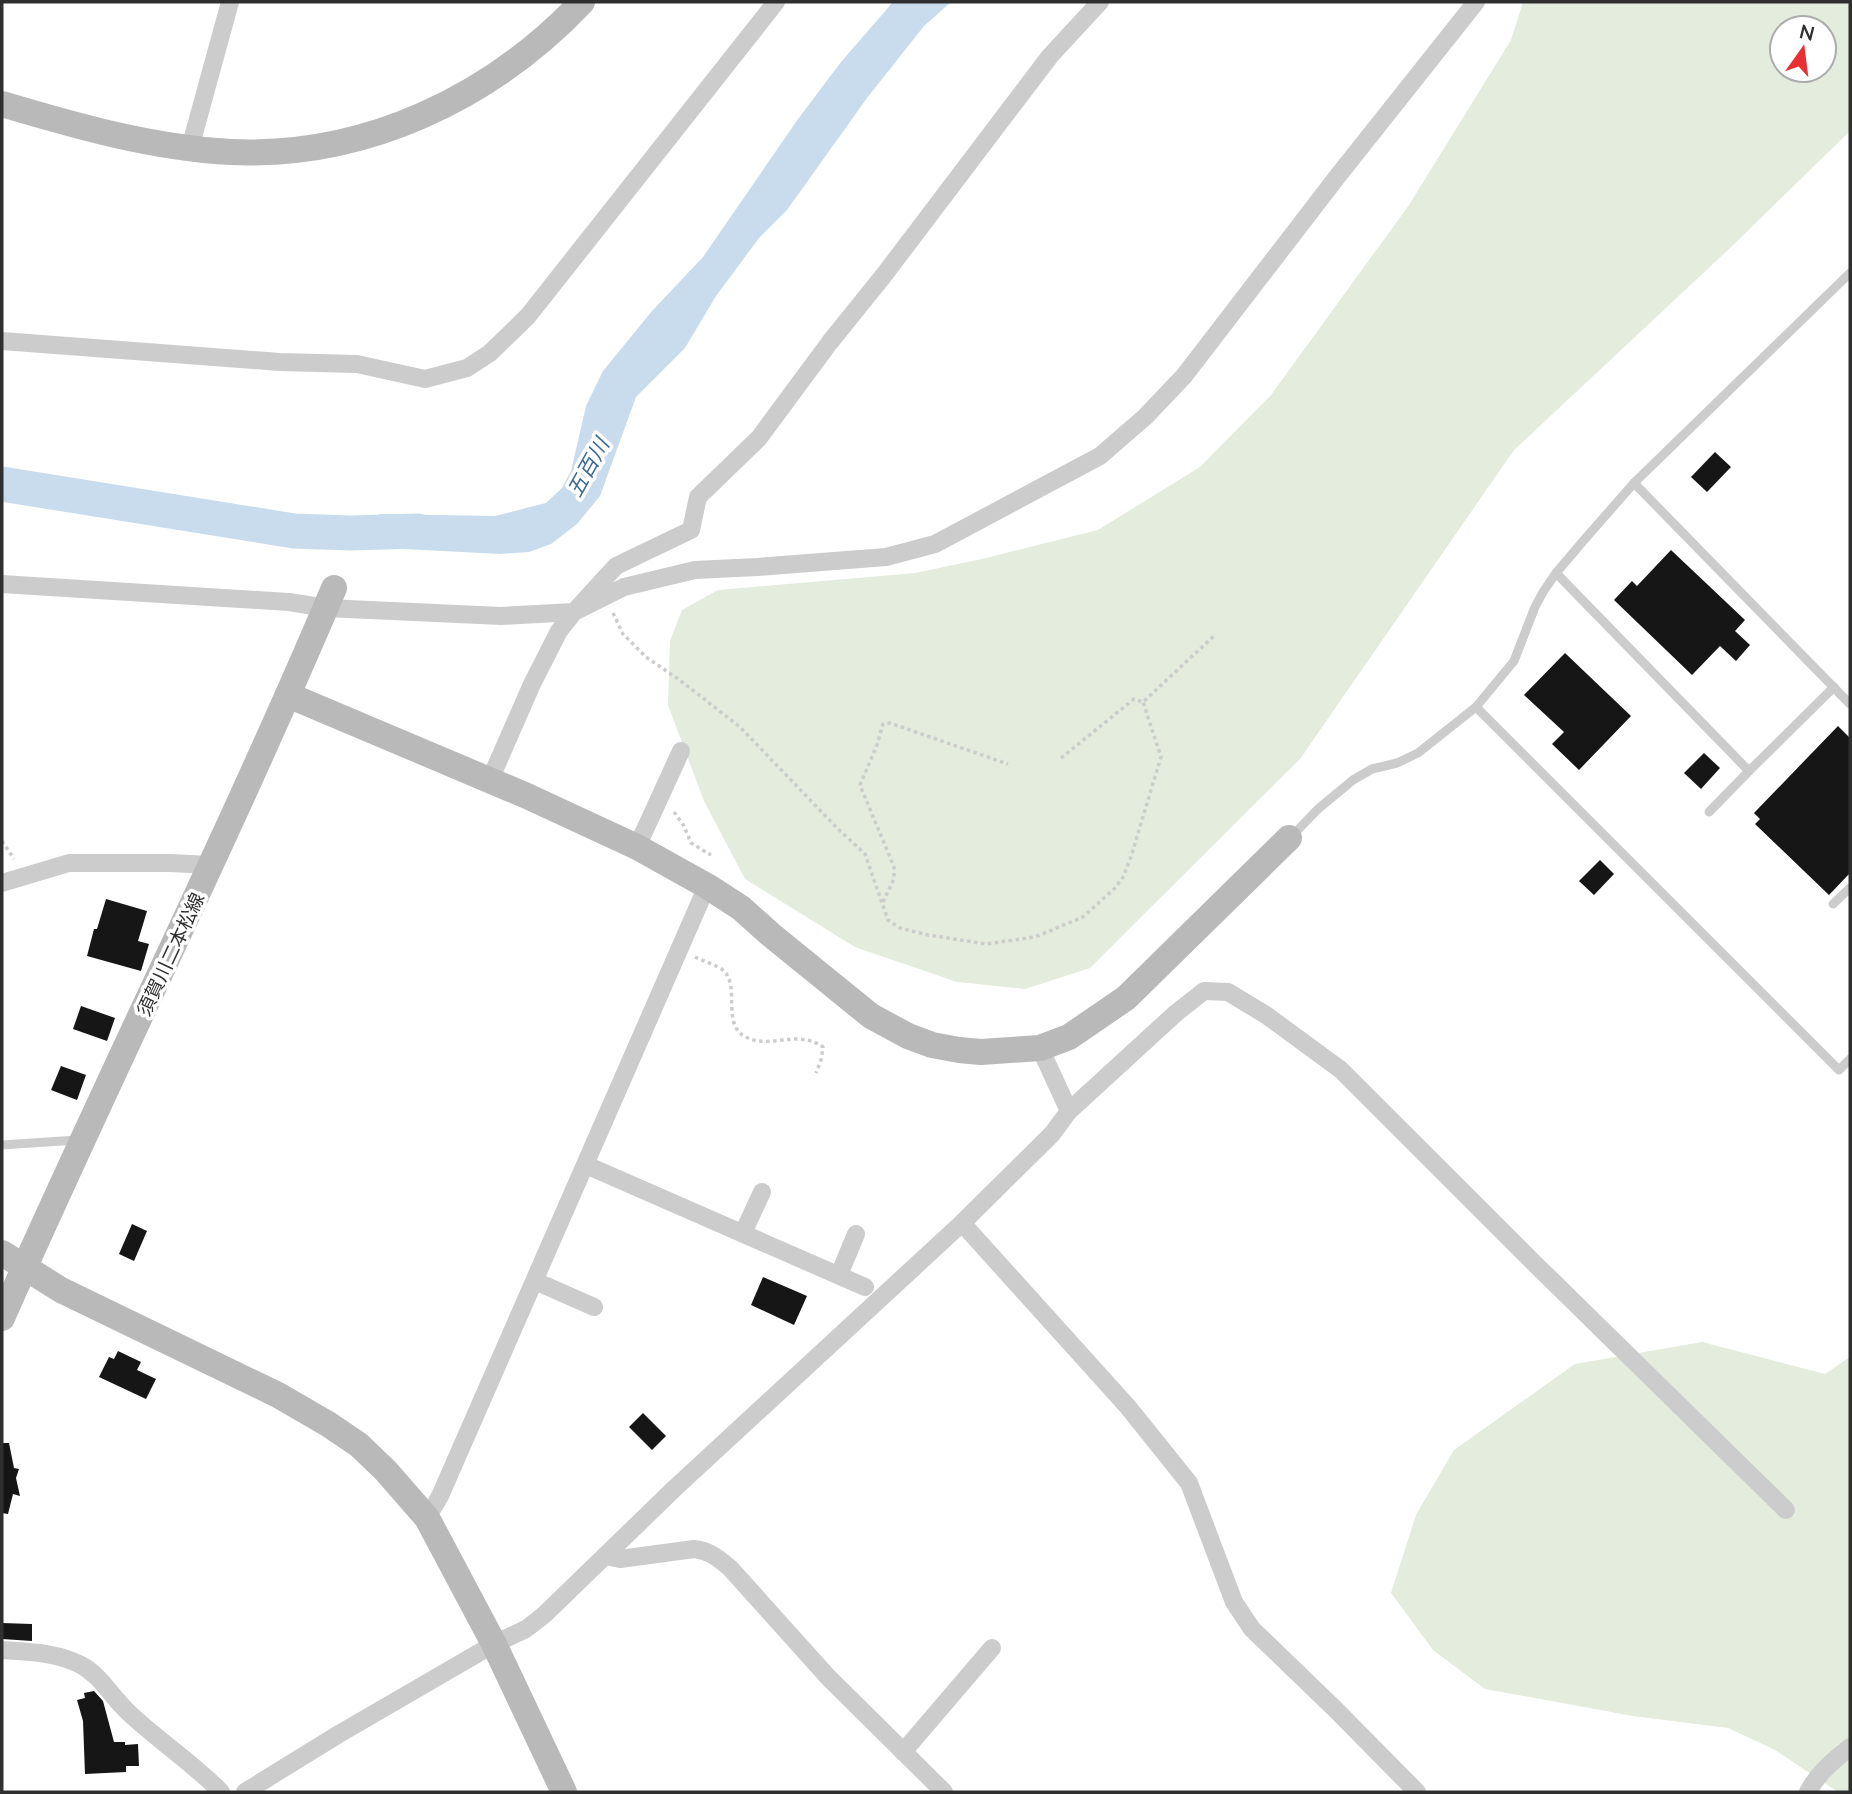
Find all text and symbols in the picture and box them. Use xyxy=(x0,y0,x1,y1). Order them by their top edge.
north arrow xyxy=(1768,14,1838,84)
text: N xyxy=(1797,19,1817,45)
water label: 五百川 xyxy=(561,432,614,501)
street label: 須賀川二本松線 xyxy=(131,889,209,1019)

